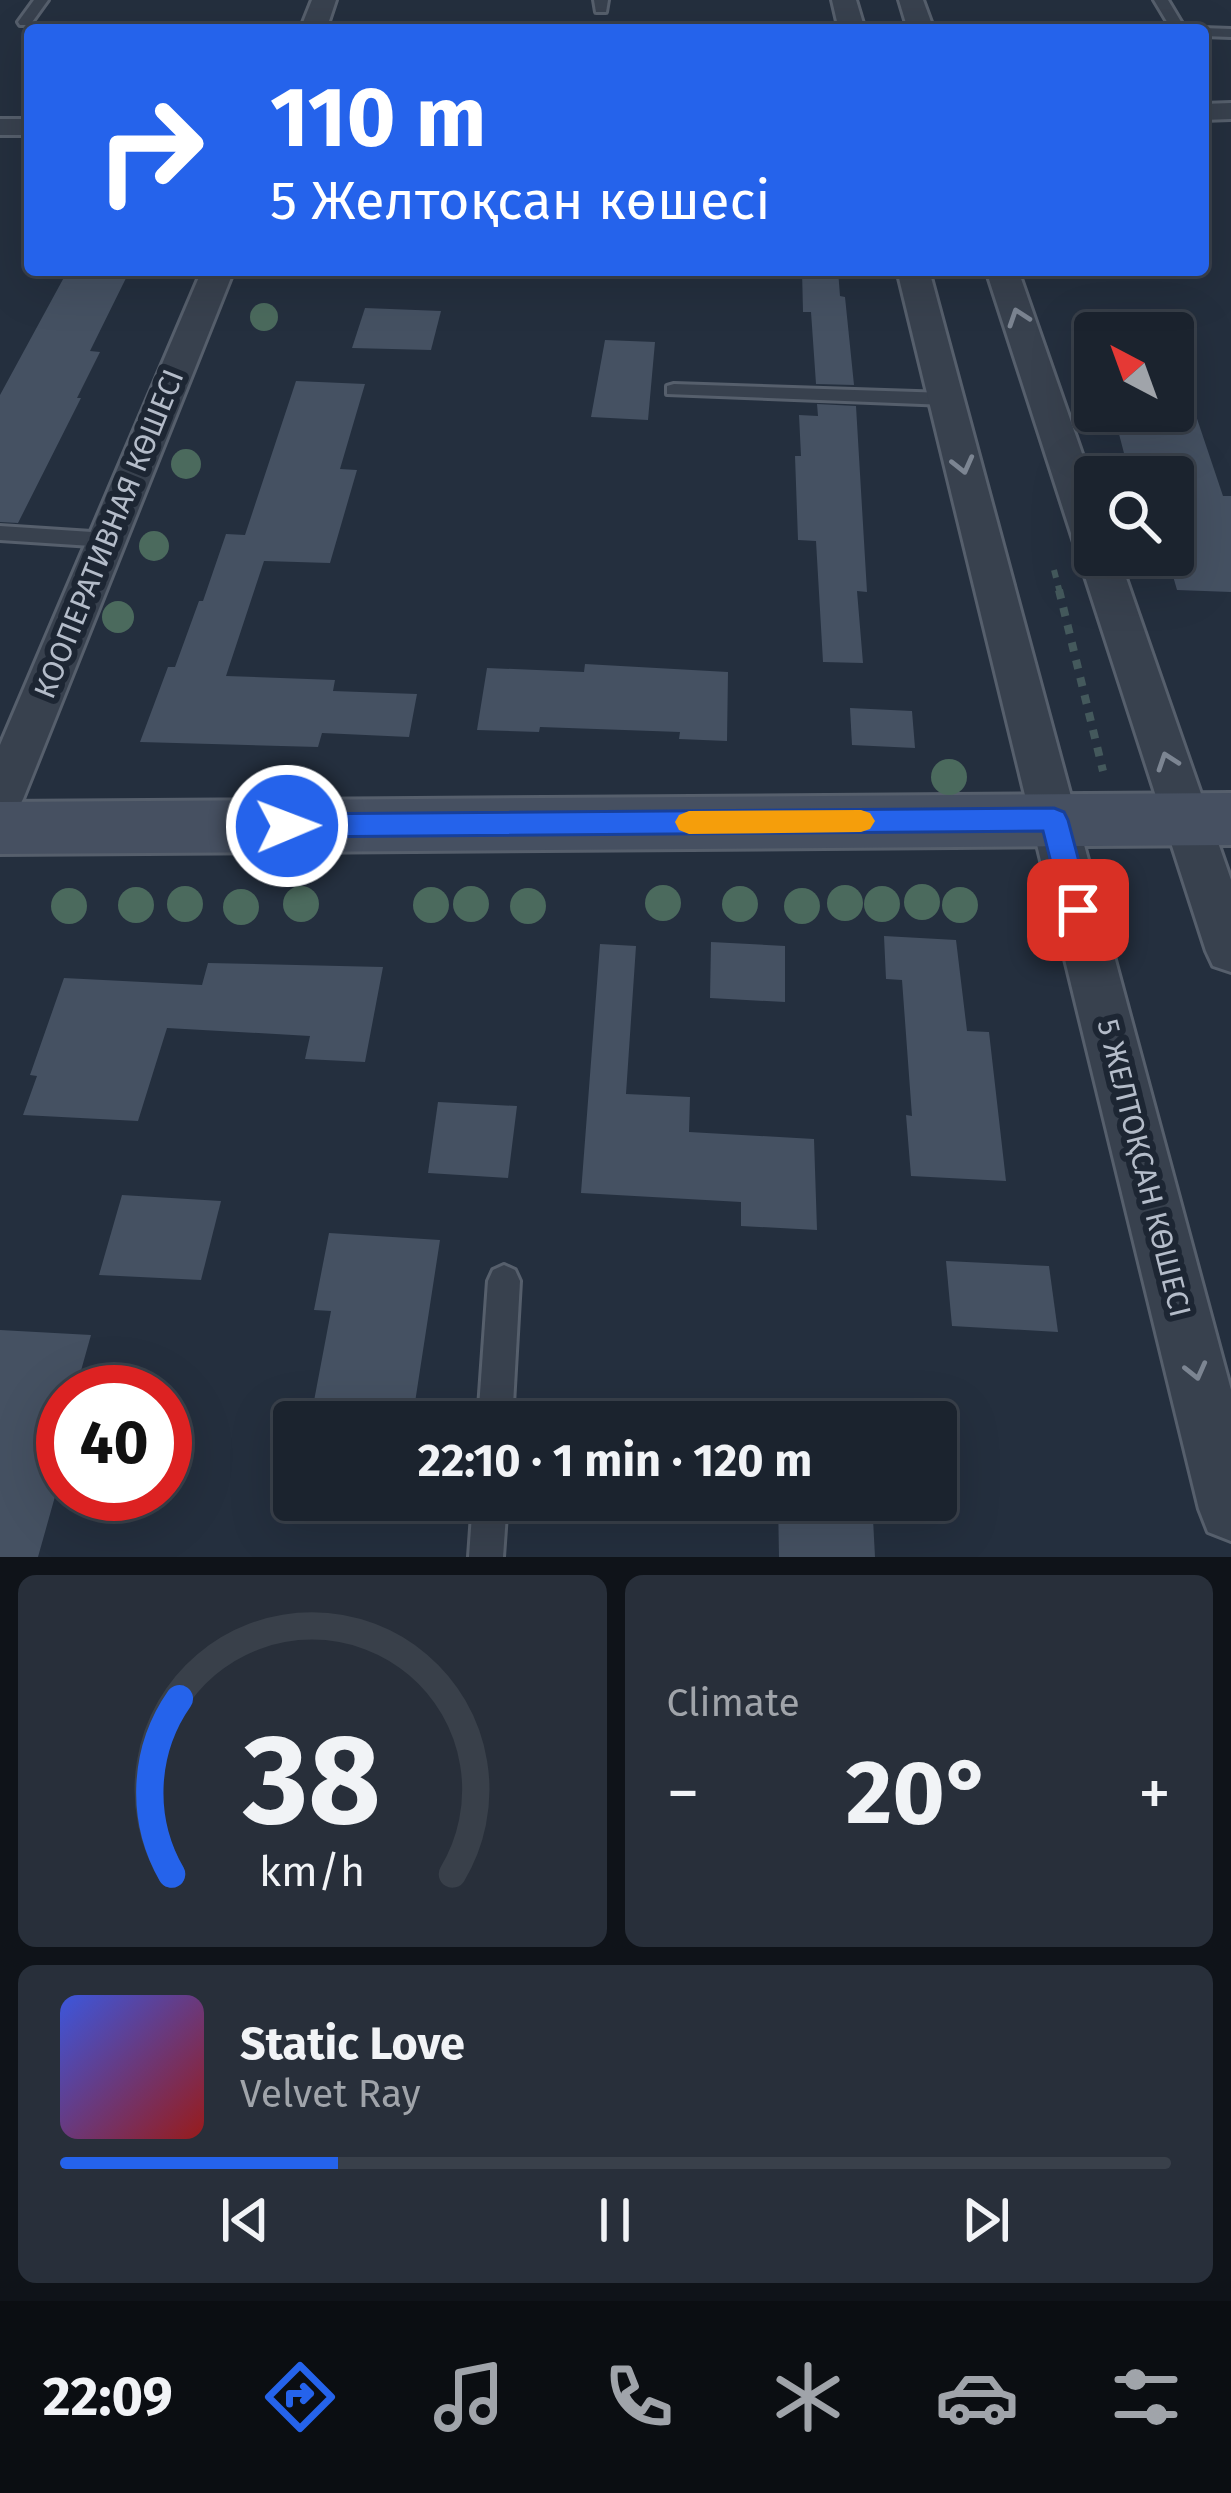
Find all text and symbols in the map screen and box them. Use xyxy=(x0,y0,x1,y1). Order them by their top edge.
text: 110 m xyxy=(270,67,486,168)
icon: right xyxy=(72,72,228,228)
text: 5 Желтоқсан көшесі xyxy=(270,169,770,233)
one-way arrow xyxy=(1007,307,1032,328)
north arrow xyxy=(1074,312,1194,432)
map controls xyxy=(1074,312,1194,576)
street label: КООПЕРАТИВНАЯ КӨШЕСІ xyxy=(26,364,192,704)
one-way arrow xyxy=(949,454,974,474)
button: search xyxy=(1074,456,1194,576)
one-way arrow xyxy=(1156,751,1181,772)
position arrow xyxy=(224,763,350,889)
pin xyxy=(1027,859,1129,961)
icon: arrive xyxy=(1045,877,1111,943)
street label: 5 ЖЕЛТОҚСАН КӨШЕСІ xyxy=(1090,1015,1198,1321)
one-way arrow xyxy=(1182,1361,1207,1381)
speed limit sign: 40 xyxy=(36,1365,192,1521)
text: 22:10 · 1 min · 120 m xyxy=(418,1434,812,1488)
text: Climate xyxy=(667,1680,800,1726)
text: 38 xyxy=(243,1706,381,1856)
text: 20° xyxy=(846,1739,992,1847)
text: − xyxy=(667,1754,700,1833)
text: + xyxy=(1138,1754,1171,1833)
text: km/h xyxy=(259,1846,365,1897)
text: Static Love xyxy=(240,2017,465,2071)
text: Velvet Ray xyxy=(240,2071,421,2117)
icon: previous xyxy=(212,2187,278,2253)
icon: pause xyxy=(582,2187,648,2253)
icon: next xyxy=(953,2187,1019,2253)
icon: directions xyxy=(258,2355,342,2439)
icon: music xyxy=(427,2355,511,2439)
icon: phone xyxy=(597,2355,681,2439)
icon: climate xyxy=(766,2355,850,2439)
icon: car xyxy=(935,2355,1019,2439)
icon: filters xyxy=(1104,2355,1188,2439)
text: 22:09 xyxy=(43,2365,173,2429)

